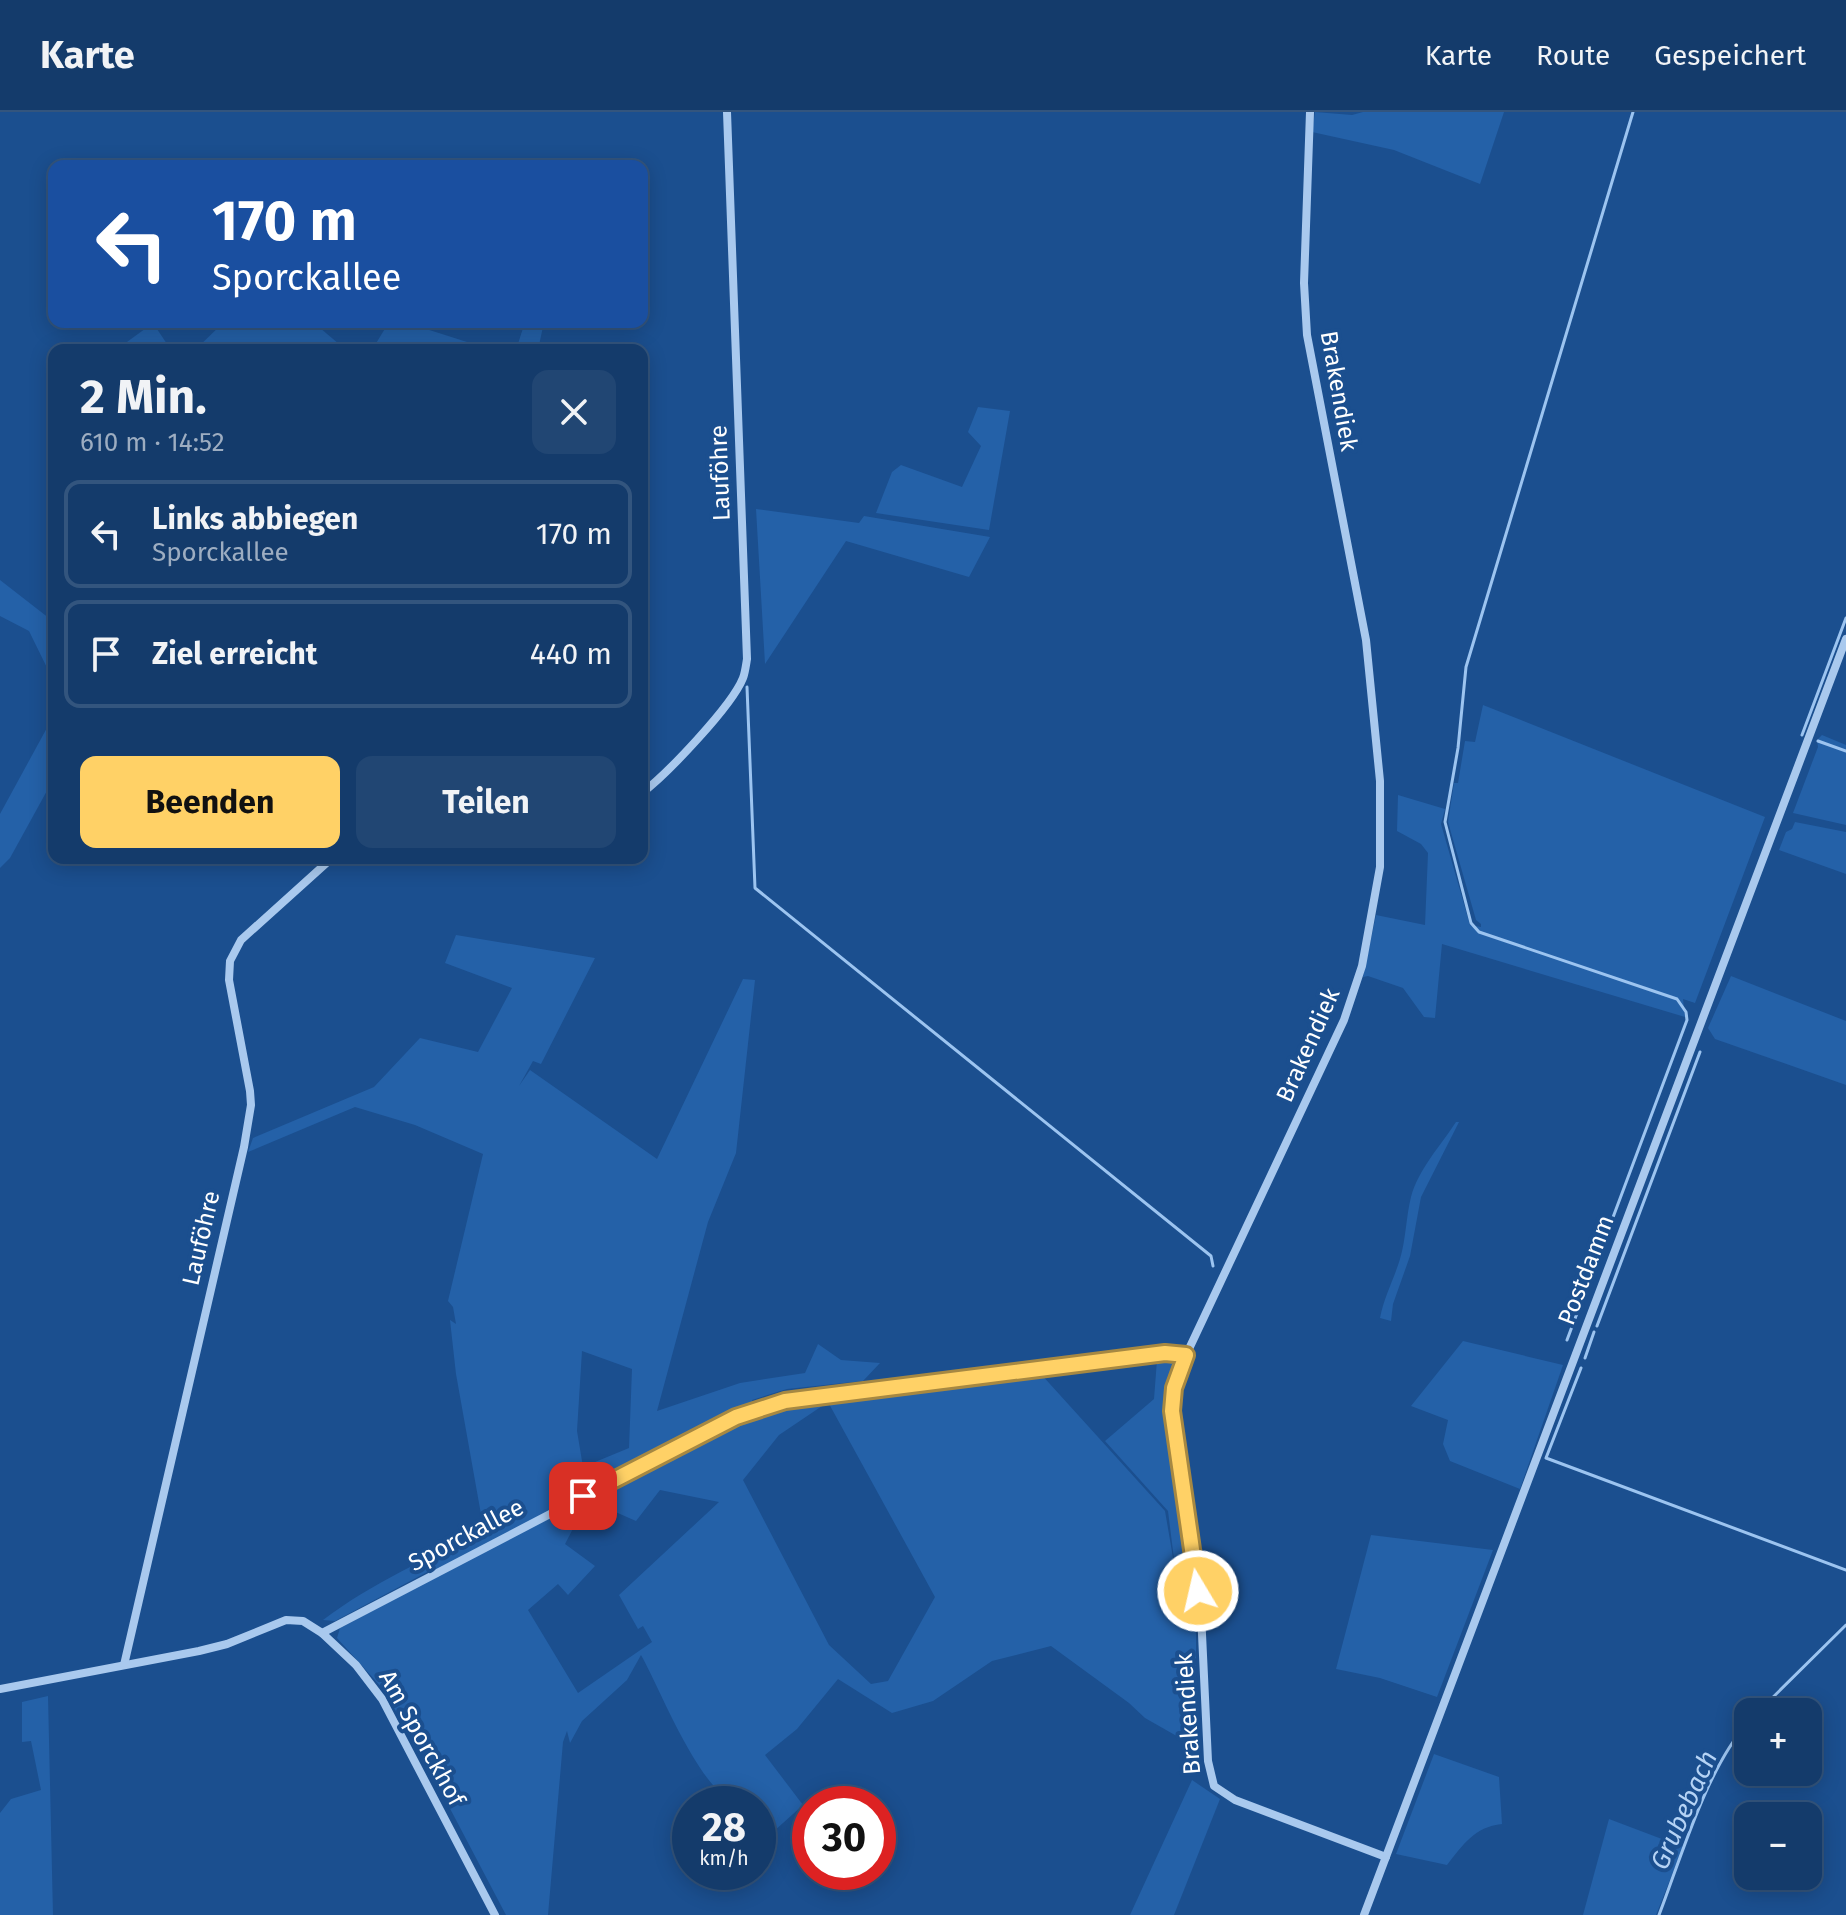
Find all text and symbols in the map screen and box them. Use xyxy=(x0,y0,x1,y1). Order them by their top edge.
text: Karte xyxy=(40,32,135,78)
text: Karte xyxy=(1425,39,1492,72)
text: Route xyxy=(1536,39,1610,72)
text: Gespeichert xyxy=(1654,39,1806,72)
text: 170 m xyxy=(212,188,357,255)
icon: left xyxy=(80,192,184,296)
text: Sporckallee xyxy=(212,256,401,300)
street label: Brakendiek xyxy=(1315,329,1363,454)
text: 2 Min. xyxy=(80,368,207,426)
button: close xyxy=(532,370,616,454)
street label: Lauföhre xyxy=(704,424,736,522)
text: 610 m · 14:52 xyxy=(80,427,225,458)
text: Links abbiegen xyxy=(152,501,358,537)
icon: left xyxy=(84,512,128,556)
text: 170 m xyxy=(536,516,612,552)
text: Sporckallee xyxy=(152,537,289,568)
icon: arrive xyxy=(84,632,128,676)
text: Ziel erreicht xyxy=(152,636,317,672)
text: 440 m xyxy=(530,636,612,672)
button: Beenden xyxy=(80,756,340,848)
button: Teilen xyxy=(356,756,616,848)
street label: Brakendiek xyxy=(1270,983,1346,1106)
street label: Lauföhre xyxy=(177,1188,225,1288)
street label: Postdamm xyxy=(1552,1211,1620,1329)
pin xyxy=(549,1462,617,1530)
icon: arrive xyxy=(561,1474,605,1518)
street label: Sporckallee xyxy=(404,1493,528,1577)
position arrow xyxy=(1156,1549,1240,1633)
street label: Brakendiek xyxy=(1170,1652,1206,1776)
street label: Am Sporckhof xyxy=(373,1665,472,1812)
map controls xyxy=(1734,1698,1822,1890)
button: + xyxy=(1734,1698,1822,1786)
water label: Grubebach xyxy=(1644,1746,1724,1874)
speed limit sign: 30 xyxy=(792,1786,896,1890)
button: − xyxy=(1734,1802,1822,1890)
text: 28 xyxy=(702,1804,746,1852)
text: km/h xyxy=(699,1846,749,1870)

